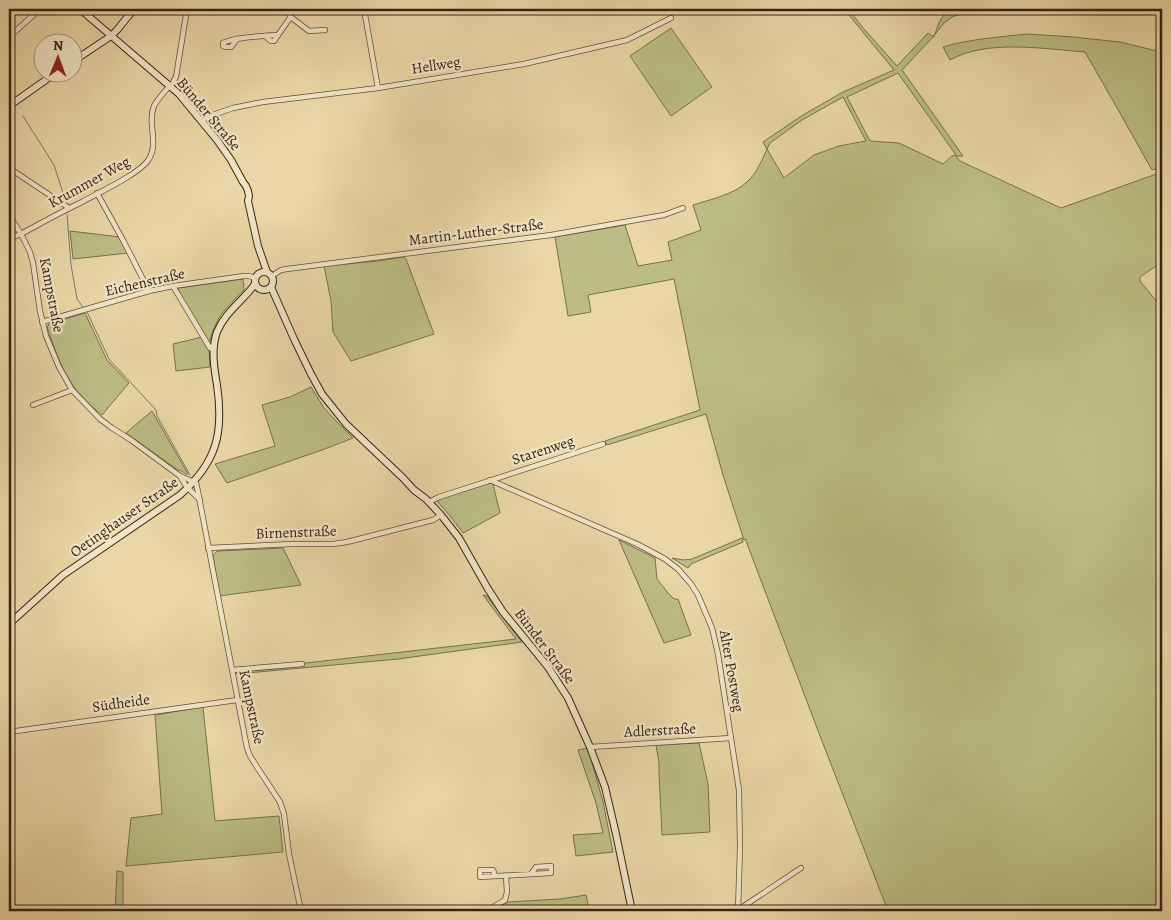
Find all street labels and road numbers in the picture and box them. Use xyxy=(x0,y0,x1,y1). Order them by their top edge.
street label: Hellweg xyxy=(410,51,462,79)
street label: Bünder Straße xyxy=(172,73,246,155)
street label: Krummer Weg xyxy=(45,151,134,213)
street label: Martin-Luther-Straße xyxy=(408,214,545,250)
street label: Kampstraße xyxy=(35,256,69,334)
street label: Eichenstraße xyxy=(103,263,187,301)
street label: Starenweg xyxy=(509,430,577,469)
street label: Oetinghauser Straße xyxy=(66,472,182,562)
street label: Birnenstraße xyxy=(255,521,337,543)
street label: Bünder Straße xyxy=(510,604,580,688)
street label: Alter Postweg xyxy=(715,627,749,714)
street label: Kampstraße xyxy=(234,668,270,746)
street label: Südheide xyxy=(91,689,151,717)
street label: Adlerstraße xyxy=(623,718,697,742)

